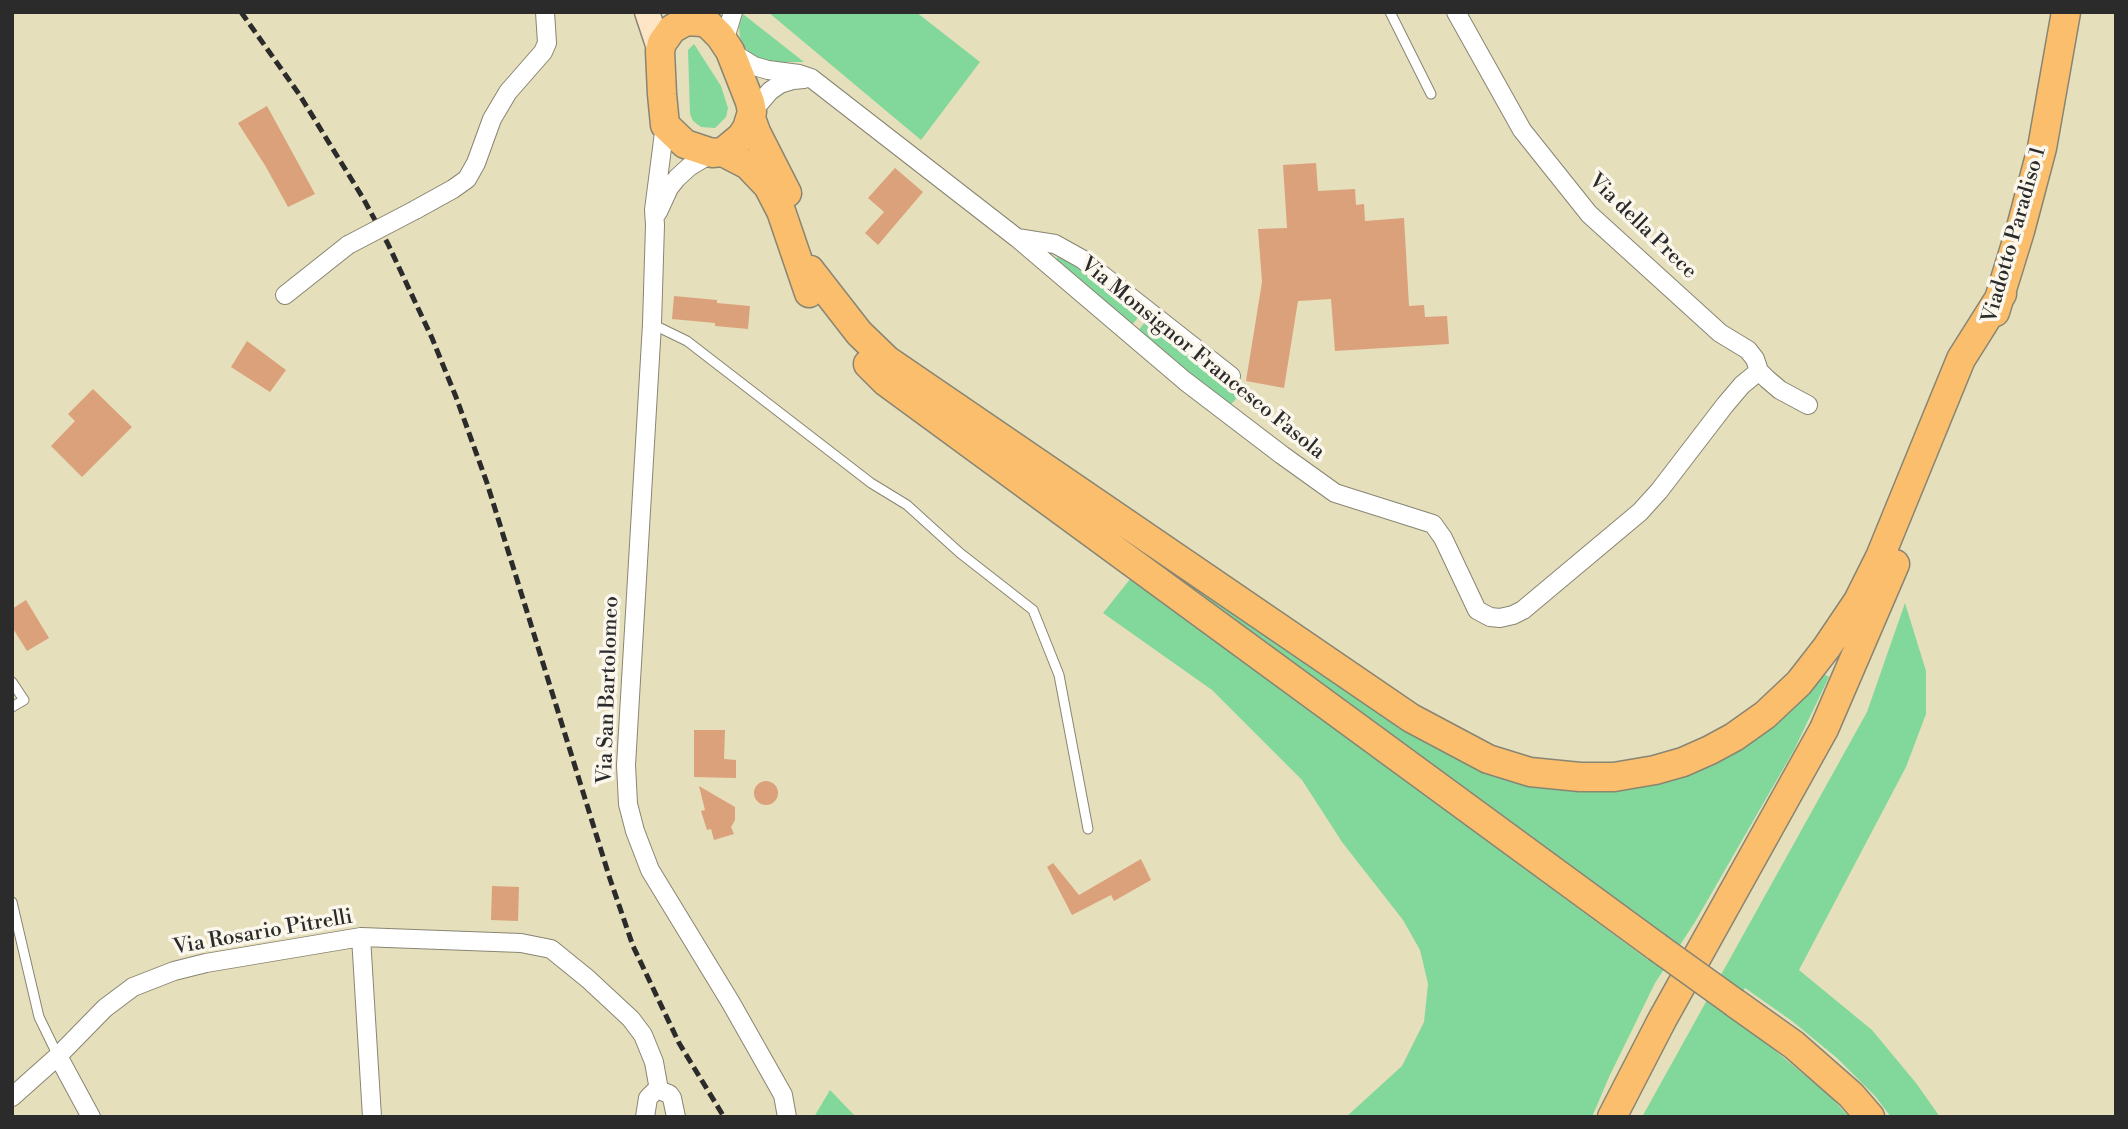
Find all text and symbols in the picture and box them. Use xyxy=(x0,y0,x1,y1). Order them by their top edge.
street label: Viadotto Paradiso 1 xyxy=(1978,144,2052,326)
street label: Via della Prece xyxy=(1583,169,1701,285)
street label: Via Monsignor Francesco Fasola xyxy=(1075,253,1329,465)
street label: Via San Bartolomeo xyxy=(593,596,625,784)
street label: Via Rosario Pitrelli xyxy=(171,905,355,961)

